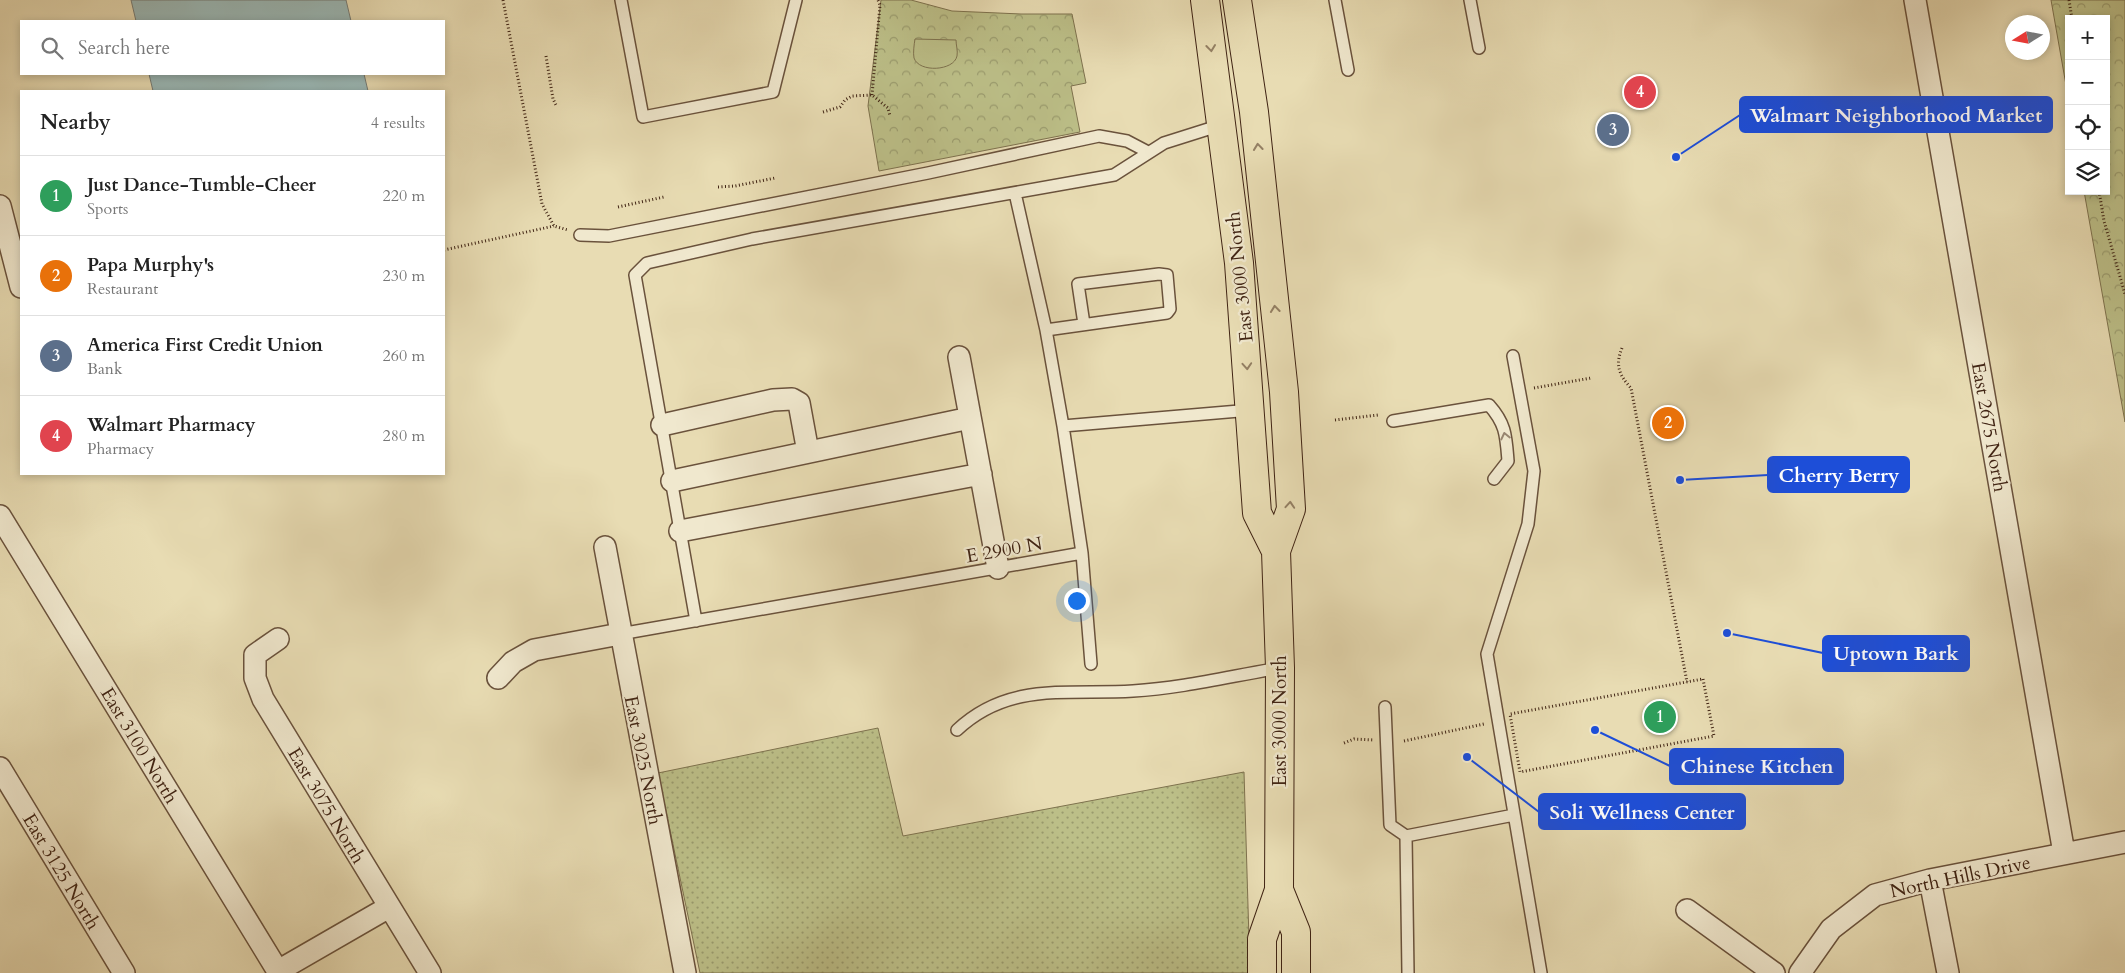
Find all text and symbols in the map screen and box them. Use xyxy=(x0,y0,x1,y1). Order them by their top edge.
north arrow xyxy=(2005,15,2050,60)
map controls xyxy=(2065,15,2110,195)
button: + xyxy=(2065,15,2110,60)
search box xyxy=(20,20,445,75)
icon: search xyxy=(38,34,66,62)
text: Search here xyxy=(78,35,170,61)
one-way arrow xyxy=(1205,45,1216,53)
button: − xyxy=(2065,60,2110,105)
pin: 4 xyxy=(1624,73,1656,111)
callout: Walmart Neighborhood Market xyxy=(1740,97,2052,132)
text: Walmart Neighborhood Market xyxy=(1749,102,2042,129)
button: locate xyxy=(2065,105,2110,150)
text: Nearby xyxy=(40,108,111,137)
pin: 3 xyxy=(1597,111,1629,149)
text: 4 results xyxy=(371,112,425,134)
one-way arrow xyxy=(1253,143,1264,151)
button: layers xyxy=(2065,150,2110,195)
text: Just Dance-Tumble-Cheer xyxy=(87,172,316,198)
text: 1 xyxy=(52,185,60,207)
text: 220 m xyxy=(383,185,425,207)
text: Sports xyxy=(87,198,128,220)
street label: East 3000 North xyxy=(1220,210,1260,344)
text: Papa Murphy's xyxy=(87,252,214,278)
text: 2 xyxy=(52,265,60,287)
text: 230 m xyxy=(383,265,425,287)
text: Restaurant xyxy=(87,278,158,300)
one-way arrow xyxy=(1270,304,1281,312)
text: America First Credit Union xyxy=(87,332,323,358)
text: 3 xyxy=(52,345,60,367)
text: 260 m xyxy=(383,345,425,367)
text: Bank xyxy=(87,358,122,380)
street label: East 2675 North xyxy=(1965,360,2013,495)
one-way arrow xyxy=(1242,362,1253,370)
pin: 2 xyxy=(1652,404,1684,442)
text: Walmart Pharmacy xyxy=(87,412,256,438)
text: 4 xyxy=(52,425,60,447)
text: 280 m xyxy=(383,425,425,447)
one-way arrow xyxy=(1500,431,1511,440)
text: Pharmacy xyxy=(87,438,154,460)
callout: Cherry Berry xyxy=(1768,457,1909,492)
text: Cherry Berry xyxy=(1779,462,1900,489)
one-way arrow xyxy=(1284,501,1295,509)
street label: E 2900 N xyxy=(964,530,1044,569)
your location xyxy=(1064,588,1090,614)
callout: Uptown Bark xyxy=(1823,636,1969,671)
text: Uptown Bark xyxy=(1833,640,1959,667)
street label: East 3000 North xyxy=(1267,655,1293,787)
street label: East 3100 North xyxy=(94,683,184,809)
street label: East 3025 North xyxy=(618,693,668,828)
pin: 1 xyxy=(1644,698,1676,736)
street label: East 3075 North xyxy=(281,743,371,869)
callout: Chinese Kitchen xyxy=(1670,749,1843,784)
text: Chinese Kitchen xyxy=(1680,753,1834,780)
callout: Soli Wellness Center xyxy=(1539,794,1745,829)
text: Soli Wellness Center xyxy=(1549,799,1736,826)
street label: East 3125 North xyxy=(16,809,106,935)
street label: North Hills Drive xyxy=(1887,849,2033,905)

